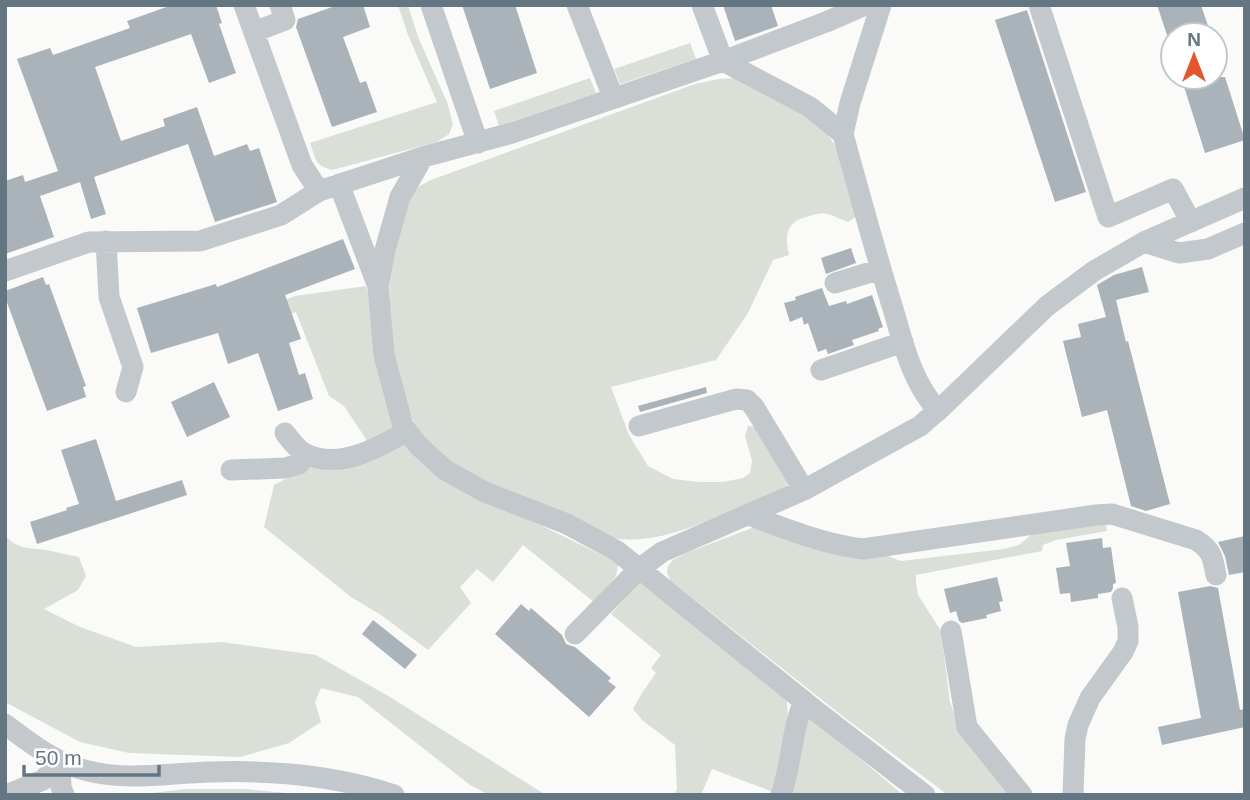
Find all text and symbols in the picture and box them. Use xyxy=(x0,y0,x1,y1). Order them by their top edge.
north arrow xyxy=(1159,21,1229,91)
text: N xyxy=(1187,29,1201,50)
scale bar xyxy=(24,734,159,778)
text: 50 m xyxy=(35,746,82,769)

